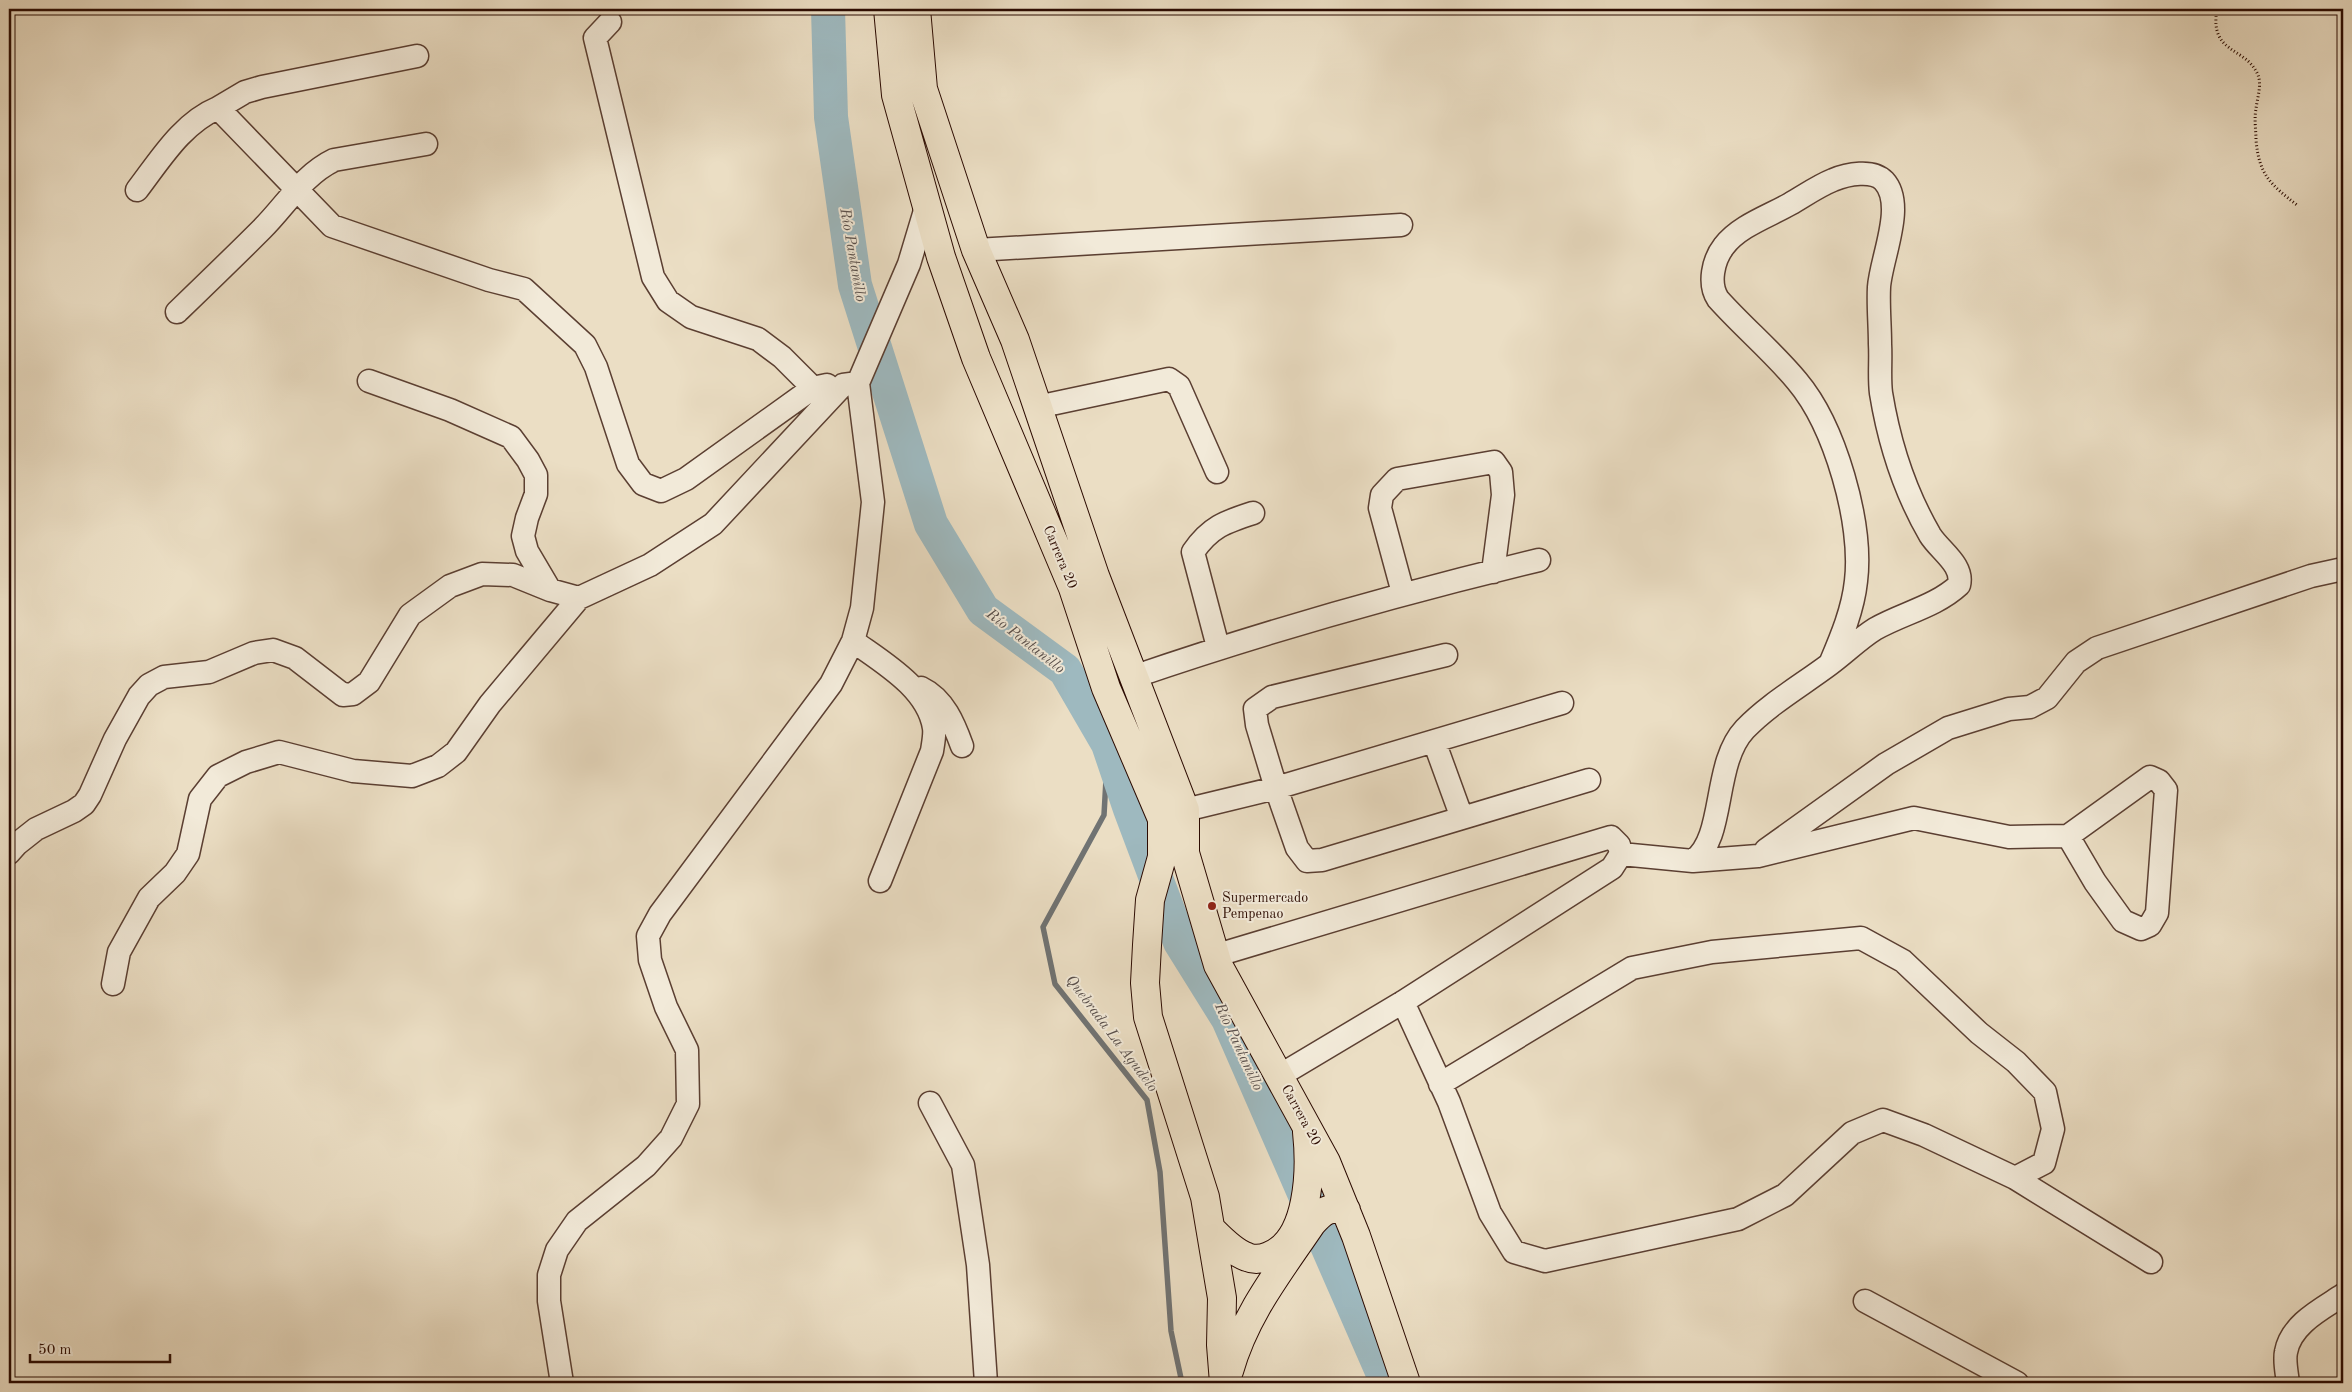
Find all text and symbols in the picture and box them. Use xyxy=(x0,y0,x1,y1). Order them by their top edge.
water label: Río Pantanillo xyxy=(836,206,868,303)
street label: Carrera 20 xyxy=(1040,523,1080,591)
water label: Río Pantanillo xyxy=(982,606,1067,677)
place label: Supermercado Pempenao xyxy=(1222,891,1308,921)
marker: Supermercado Pempenao xyxy=(1206,900,1218,912)
water label: Quebrada La Agudelo xyxy=(1062,973,1160,1095)
water label: Río Pantanillo xyxy=(1211,1000,1265,1093)
street label: Carrera 20 xyxy=(1279,1082,1323,1148)
scale bar xyxy=(30,1332,170,1364)
text: 50 m xyxy=(38,1343,72,1358)

